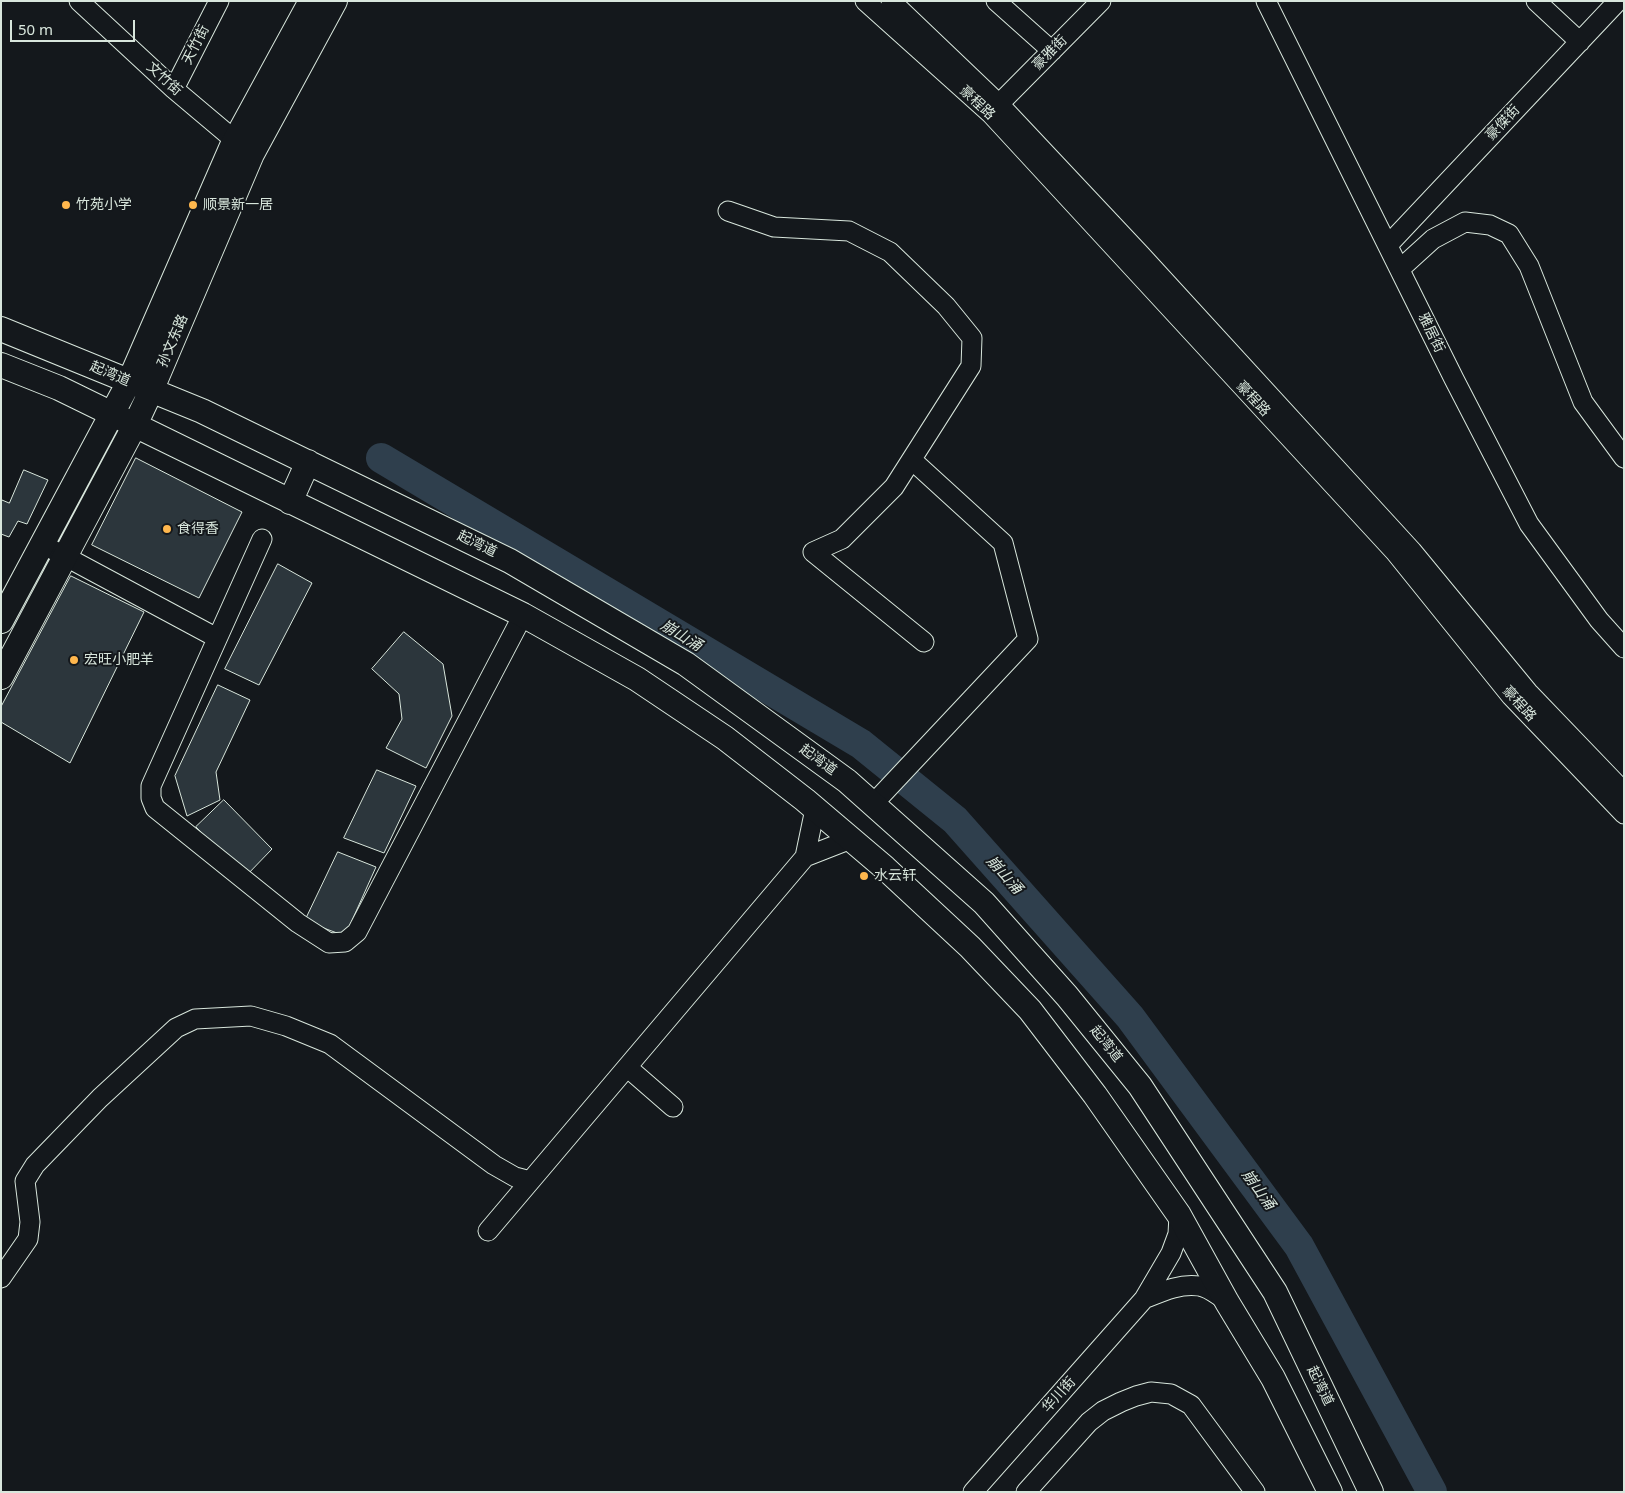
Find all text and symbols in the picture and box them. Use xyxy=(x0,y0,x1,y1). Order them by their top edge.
scale bar xyxy=(12,10,138,42)
text: 50 m xyxy=(18,19,53,39)
street label: 天竹街 xyxy=(179,22,213,68)
street label: 豪雅街 xyxy=(1029,32,1071,74)
street label: 文竹街 xyxy=(143,59,185,99)
street label: 豪程路 xyxy=(956,83,998,123)
street label: 豪傑街 xyxy=(1483,102,1523,144)
place label: 竹苑小学 xyxy=(76,197,132,213)
place label: 顺景新一居 xyxy=(203,197,273,213)
marker: 竹苑小学 xyxy=(60,199,72,211)
marker: 顺景新一居 xyxy=(187,199,199,211)
street label: 雅居街 xyxy=(1414,310,1448,356)
street label: 孙文东路 xyxy=(154,312,192,370)
street label: 起湾道 xyxy=(87,358,133,390)
street label: 豪程路 xyxy=(1233,378,1273,420)
place label: 食得香 xyxy=(177,521,219,537)
marker: 食得香 xyxy=(161,523,173,535)
street label: 起湾道 xyxy=(454,527,500,561)
water label: 崩山涌 xyxy=(657,617,705,655)
place label: 宏旺小肥羊 xyxy=(84,652,154,668)
marker: 宏旺小肥羊 xyxy=(68,654,80,666)
street label: 豪程路 xyxy=(1499,683,1539,725)
street label: 起湾道 xyxy=(796,741,840,779)
water label: 崩山涌 xyxy=(982,852,1026,898)
place label: 水云轩 xyxy=(874,868,916,884)
marker: 水云轩 xyxy=(858,870,870,882)
street label: 起湾道 xyxy=(1086,1022,1126,1066)
water label: 崩山涌 xyxy=(1237,1167,1279,1213)
street label: 起湾道 xyxy=(1303,1363,1337,1409)
street label: 华川街 xyxy=(1039,1374,1079,1416)

